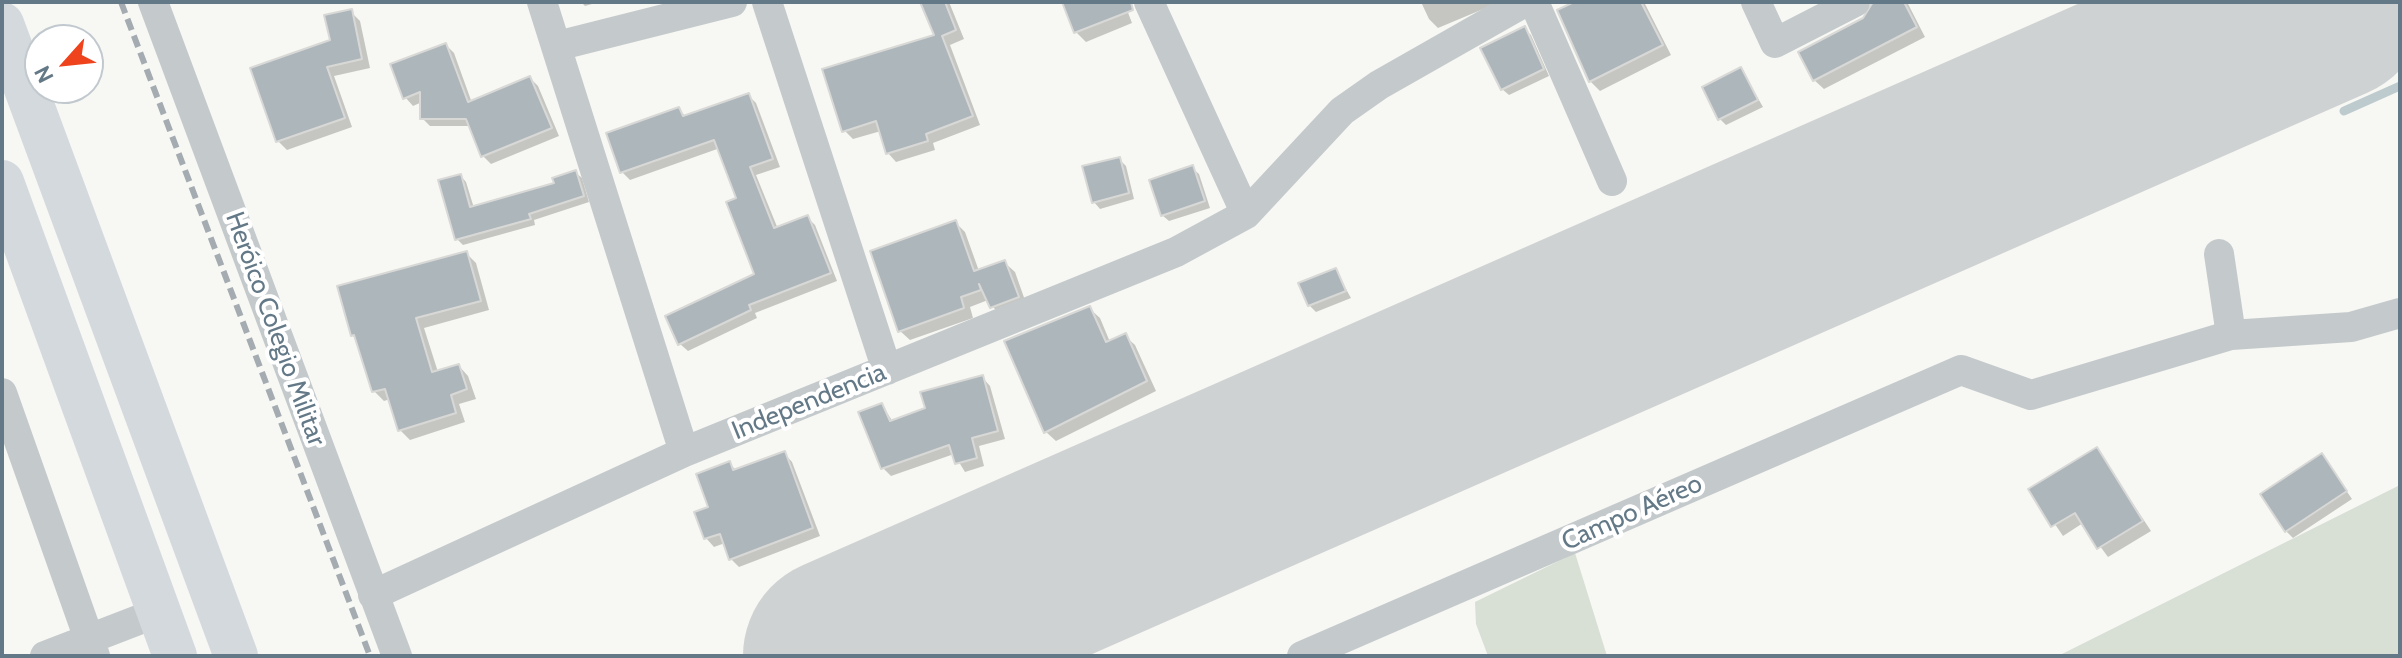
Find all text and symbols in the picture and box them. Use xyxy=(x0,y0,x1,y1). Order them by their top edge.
north arrow xyxy=(24,24,104,104)
text: N xyxy=(28,61,60,87)
street label: Heróico Colegio Militar xyxy=(218,208,332,450)
street label: Independencia xyxy=(728,357,890,447)
street label: Campo Aéreo xyxy=(1557,468,1707,558)

